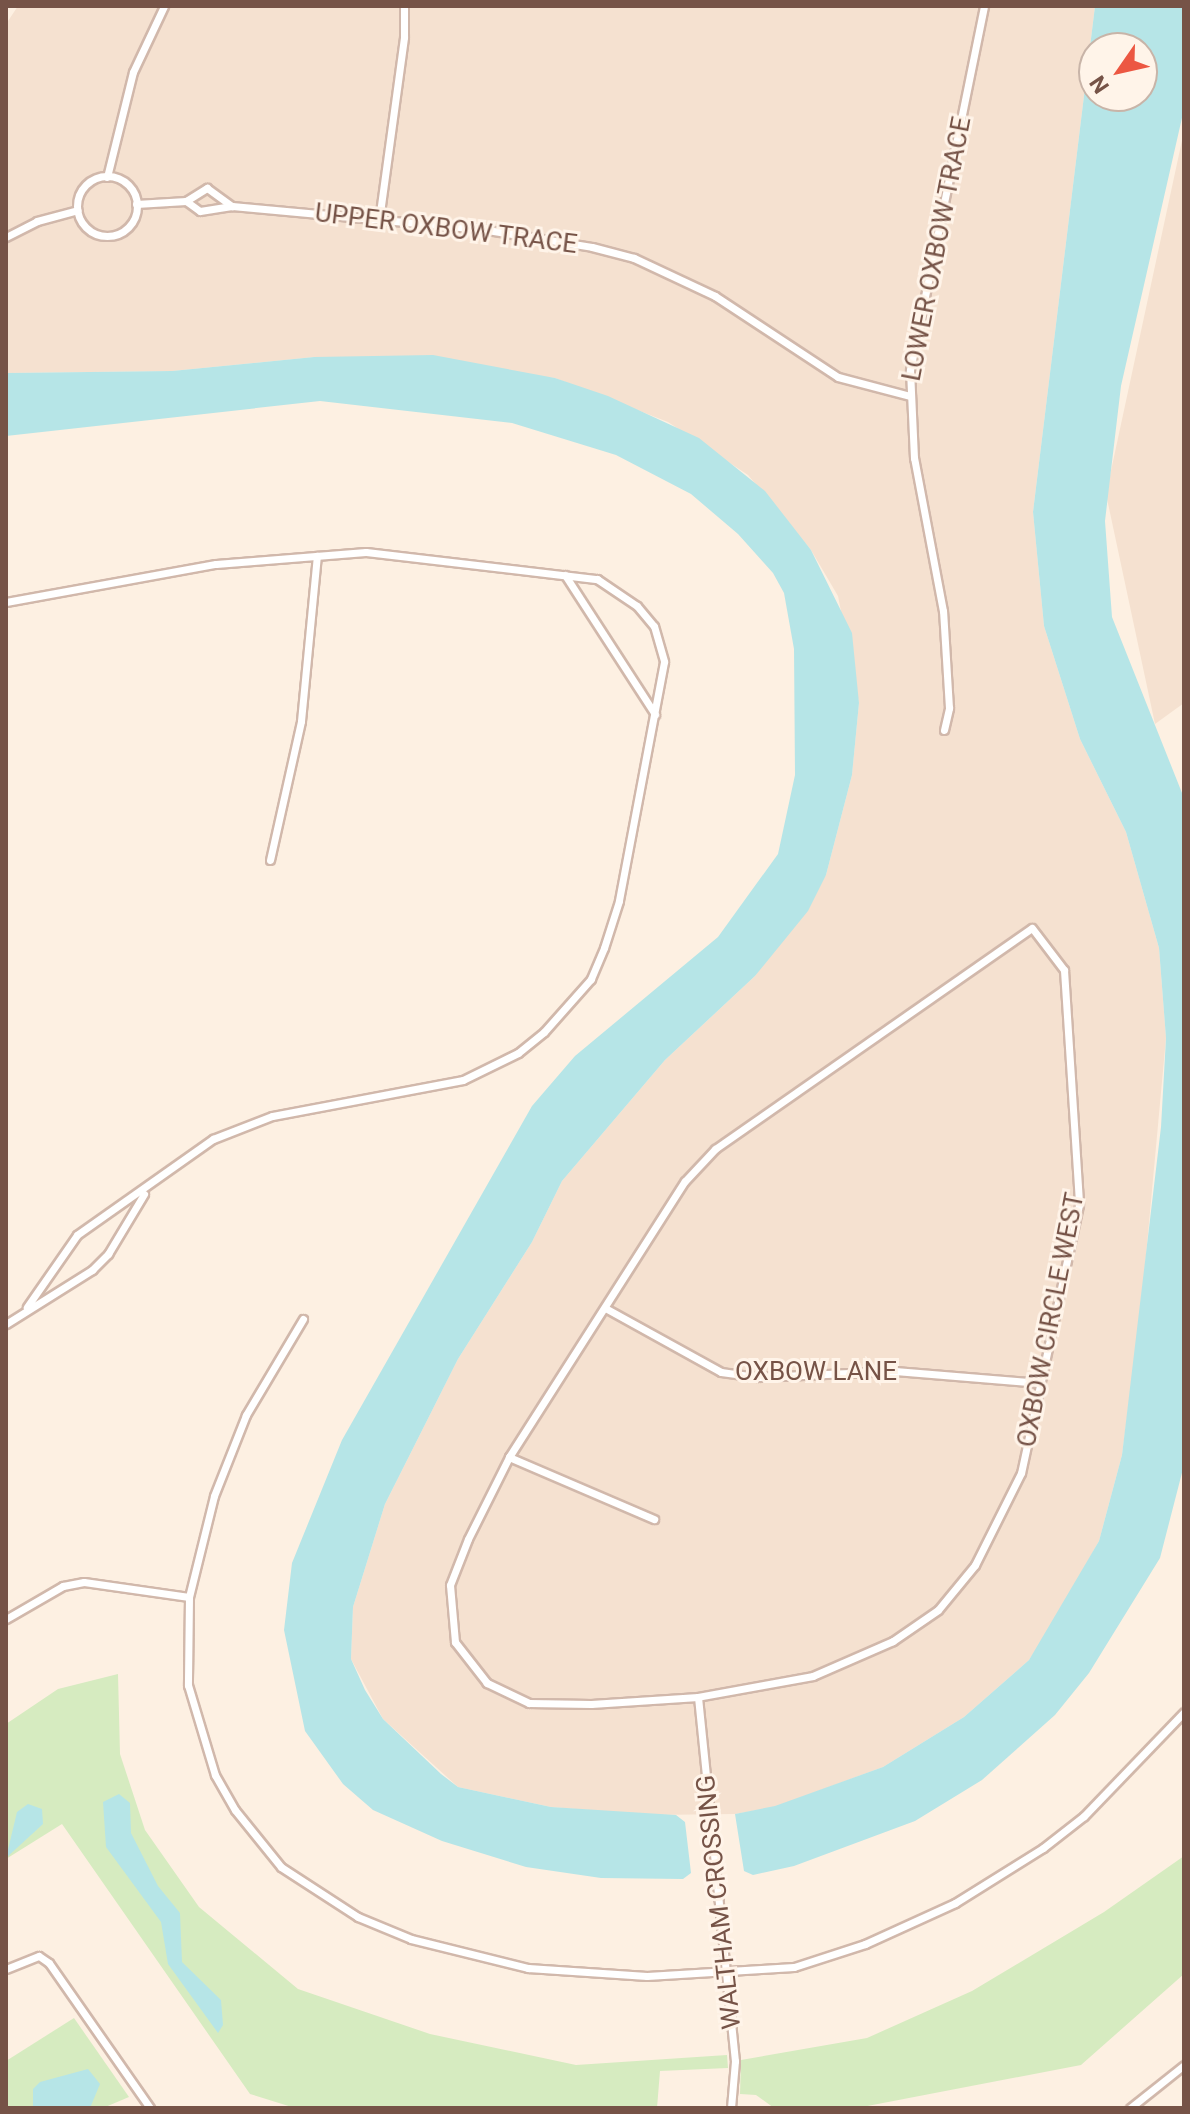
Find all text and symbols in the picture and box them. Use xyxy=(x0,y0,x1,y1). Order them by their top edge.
north arrow xyxy=(1078,32,1158,112)
text: N xyxy=(1085,71,1114,98)
street label: LOWER OXBOW TRACE xyxy=(896,114,978,384)
street label: UPPER OXBOW TRACE xyxy=(313,197,579,261)
street label: OXBOW CIRCLE WEST xyxy=(1011,1190,1091,1450)
street label: OXBOW LANE xyxy=(735,1356,897,1388)
street label: WALTHAM CROSSING xyxy=(690,1773,748,2031)

